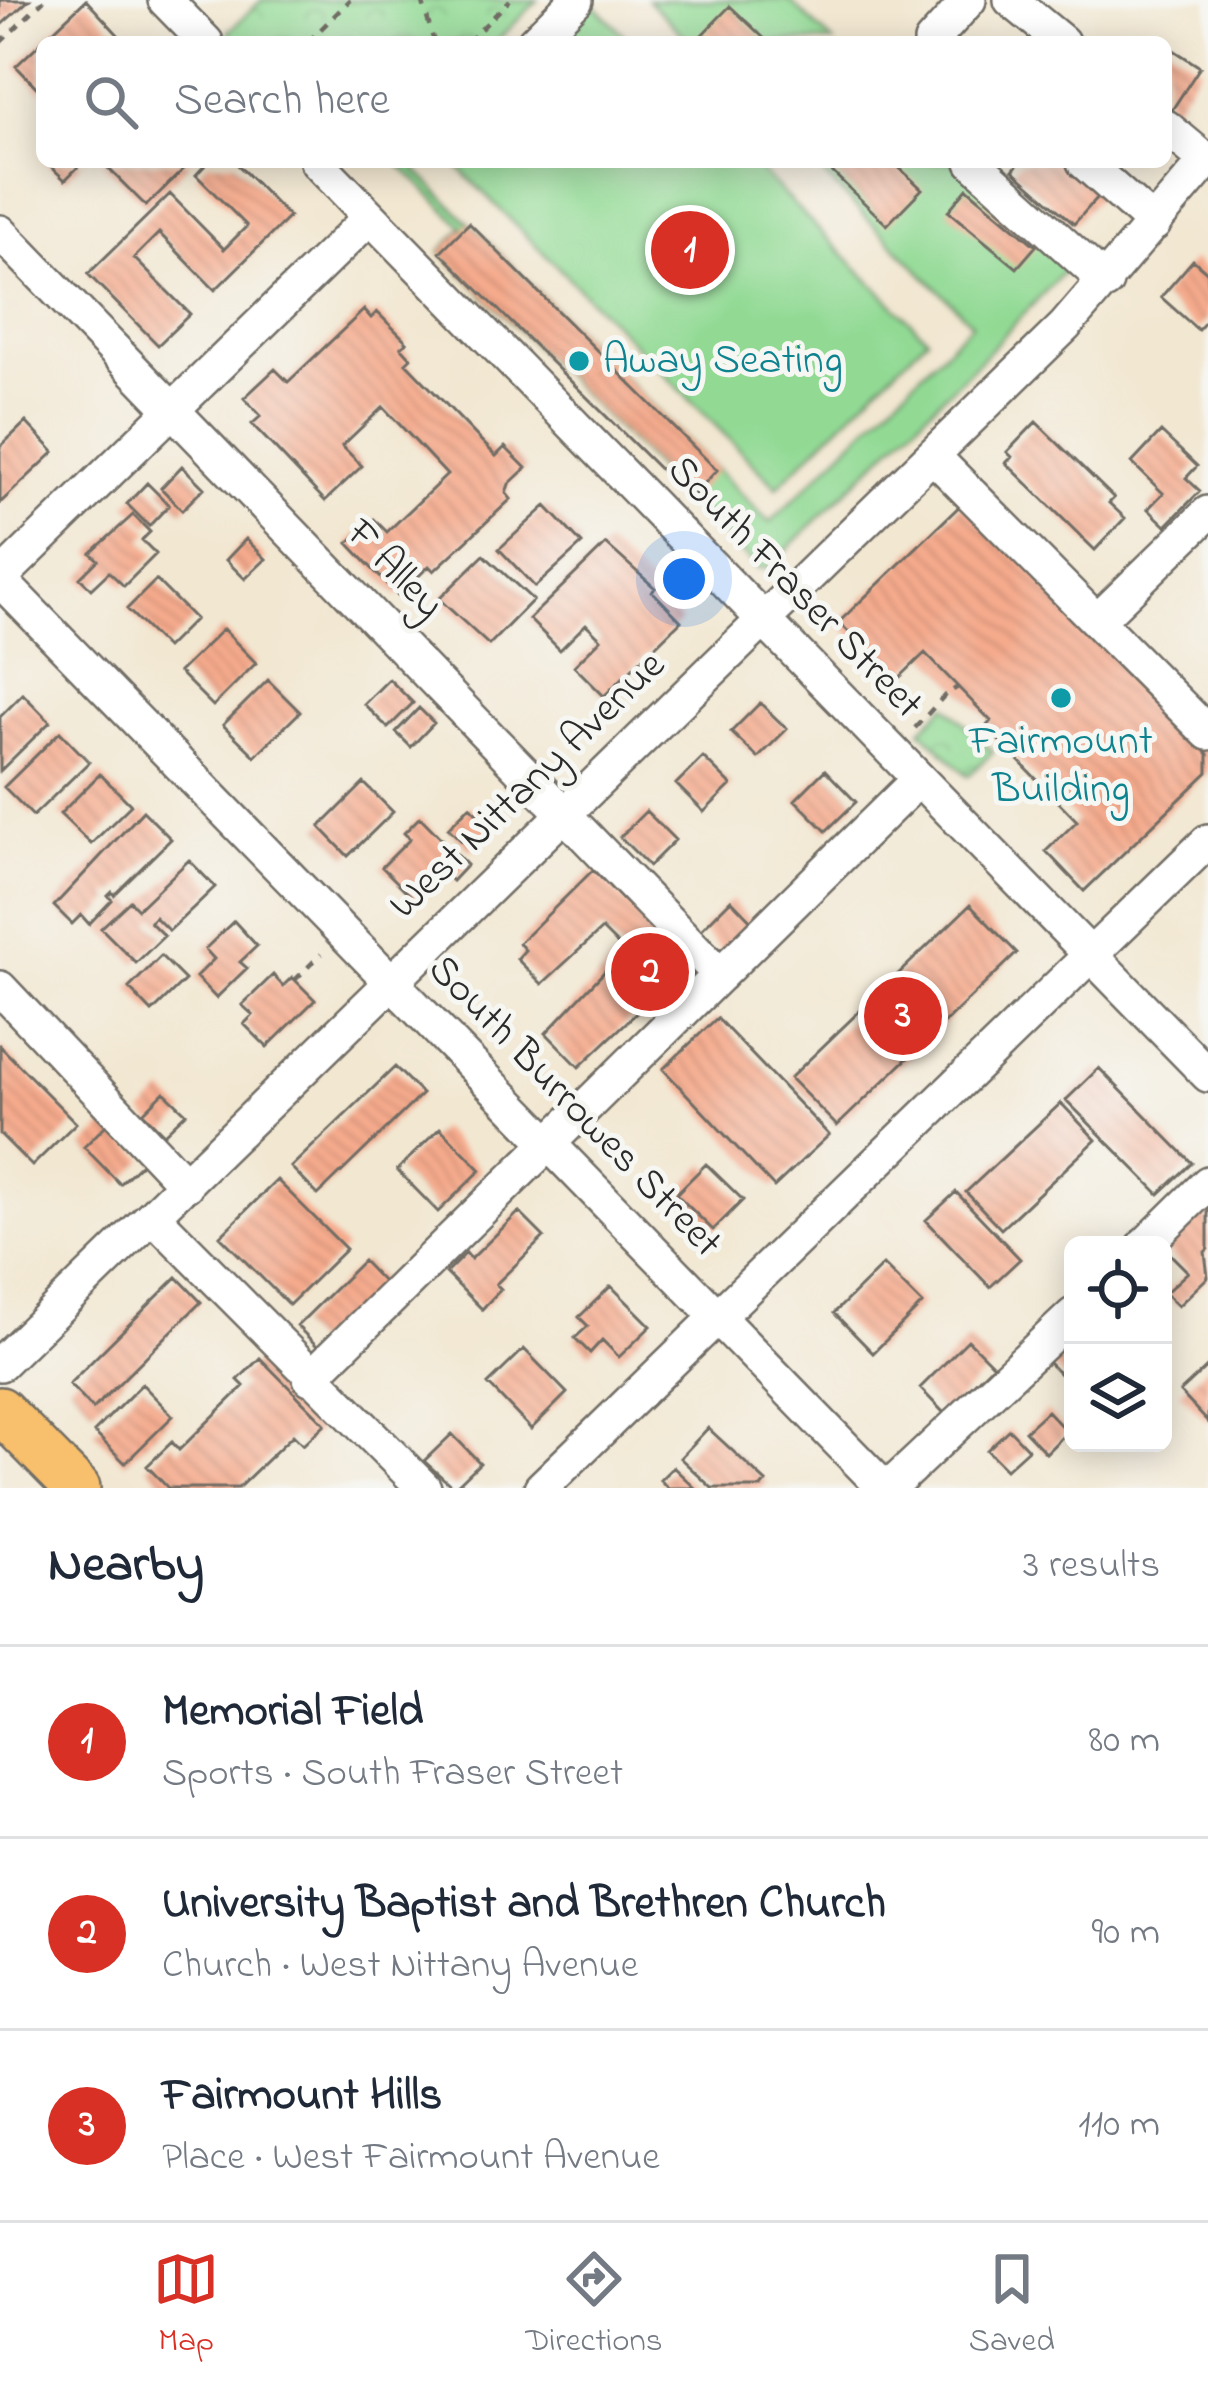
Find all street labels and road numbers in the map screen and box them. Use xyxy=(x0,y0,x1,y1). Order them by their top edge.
street label: South Fraser Street xyxy=(652,442,936,734)
street label: F Alley xyxy=(330,505,458,634)
street label: West Nittany Avenue xyxy=(376,637,680,934)
street label: South Burrowes Street xyxy=(413,941,735,1273)

